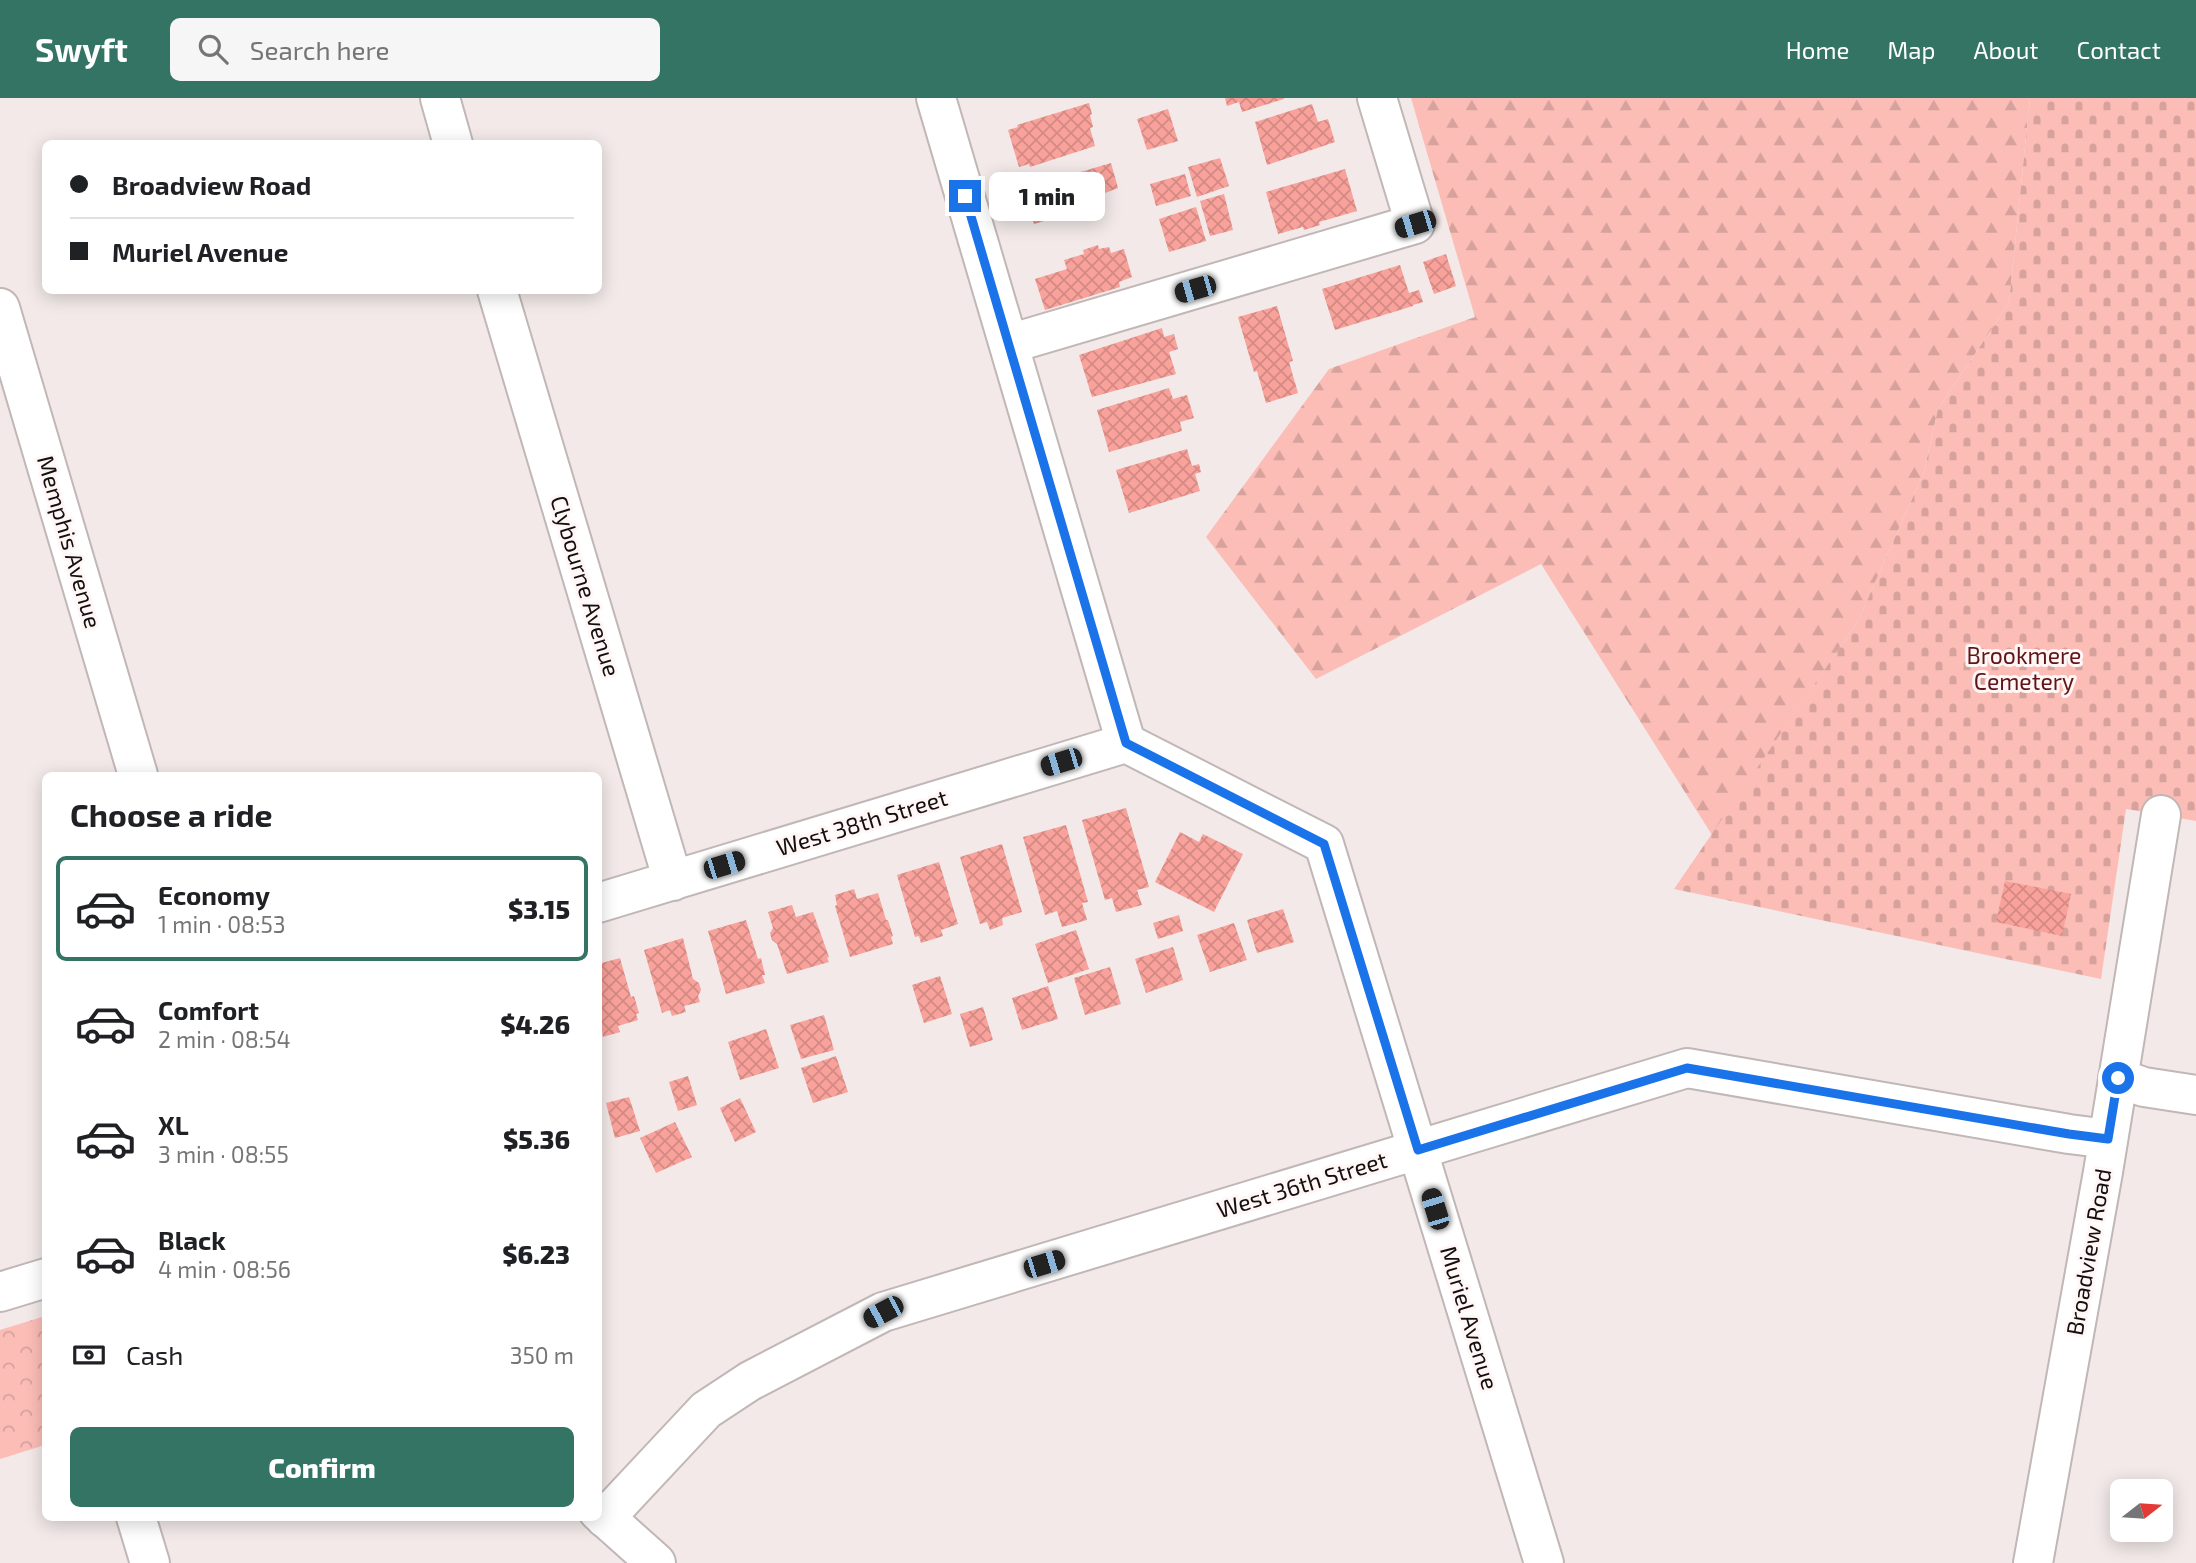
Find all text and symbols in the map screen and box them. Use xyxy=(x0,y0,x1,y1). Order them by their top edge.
search box xyxy=(170,18,660,81)
text: Swyft xyxy=(35,29,128,69)
icon: search xyxy=(194,30,232,68)
text: Search here xyxy=(250,34,390,65)
text: Home xyxy=(1786,35,1849,64)
text: Map xyxy=(1887,35,1935,64)
text: About xyxy=(1973,35,2039,64)
text: Contact xyxy=(2077,35,2161,64)
text: Broadview Road xyxy=(112,169,311,200)
callout: 1 min xyxy=(990,172,1105,220)
route end xyxy=(949,180,981,212)
text: 1 min xyxy=(1019,182,1075,210)
car xyxy=(1392,208,1439,240)
text: Muriel Avenue xyxy=(112,236,288,267)
car xyxy=(1172,273,1219,305)
street label: Memphis Avenue xyxy=(32,452,108,631)
street label: Clybourne Avenue xyxy=(545,492,627,679)
park label: Brookmere Cemetery xyxy=(1967,641,2081,695)
car xyxy=(1038,746,1085,778)
street label: West 38th Street xyxy=(773,783,951,861)
text: Choose a ride xyxy=(70,795,273,833)
car xyxy=(701,849,748,881)
icon: car xyxy=(74,877,137,940)
text: Economy xyxy=(158,879,270,910)
text: $3.15 xyxy=(508,893,570,924)
text: 1 min · 08:53 xyxy=(158,910,286,938)
icon: car xyxy=(74,992,137,1055)
text: Comfort xyxy=(158,994,259,1025)
text: $4.26 xyxy=(500,1008,570,1039)
text: 2 min · 08:54 xyxy=(158,1025,291,1053)
route start xyxy=(2102,1062,2134,1094)
icon: car xyxy=(74,1107,137,1170)
text: XL xyxy=(158,1109,189,1140)
text: $5.36 xyxy=(503,1123,570,1154)
text: 3 min · 08:55 xyxy=(158,1140,289,1168)
street label: West 36th Street xyxy=(1213,1145,1390,1223)
street label: Broadview Road xyxy=(2060,1166,2116,1337)
car xyxy=(1419,1186,1452,1232)
icon: car xyxy=(74,1222,137,1285)
text: Black xyxy=(158,1224,226,1255)
text: $6.23 xyxy=(502,1238,570,1269)
street label: Muriel Avenue xyxy=(1435,1243,1505,1393)
car xyxy=(1021,1248,1068,1280)
text: 4 min · 08:56 xyxy=(158,1255,291,1283)
car xyxy=(860,1293,907,1331)
icon: cash xyxy=(70,1336,108,1374)
text: Cash xyxy=(126,1339,183,1370)
text: 350 m xyxy=(510,1341,574,1369)
button: Confirm xyxy=(70,1427,574,1507)
north arrow xyxy=(2110,1479,2174,1542)
map controls xyxy=(2110,1479,2173,1542)

